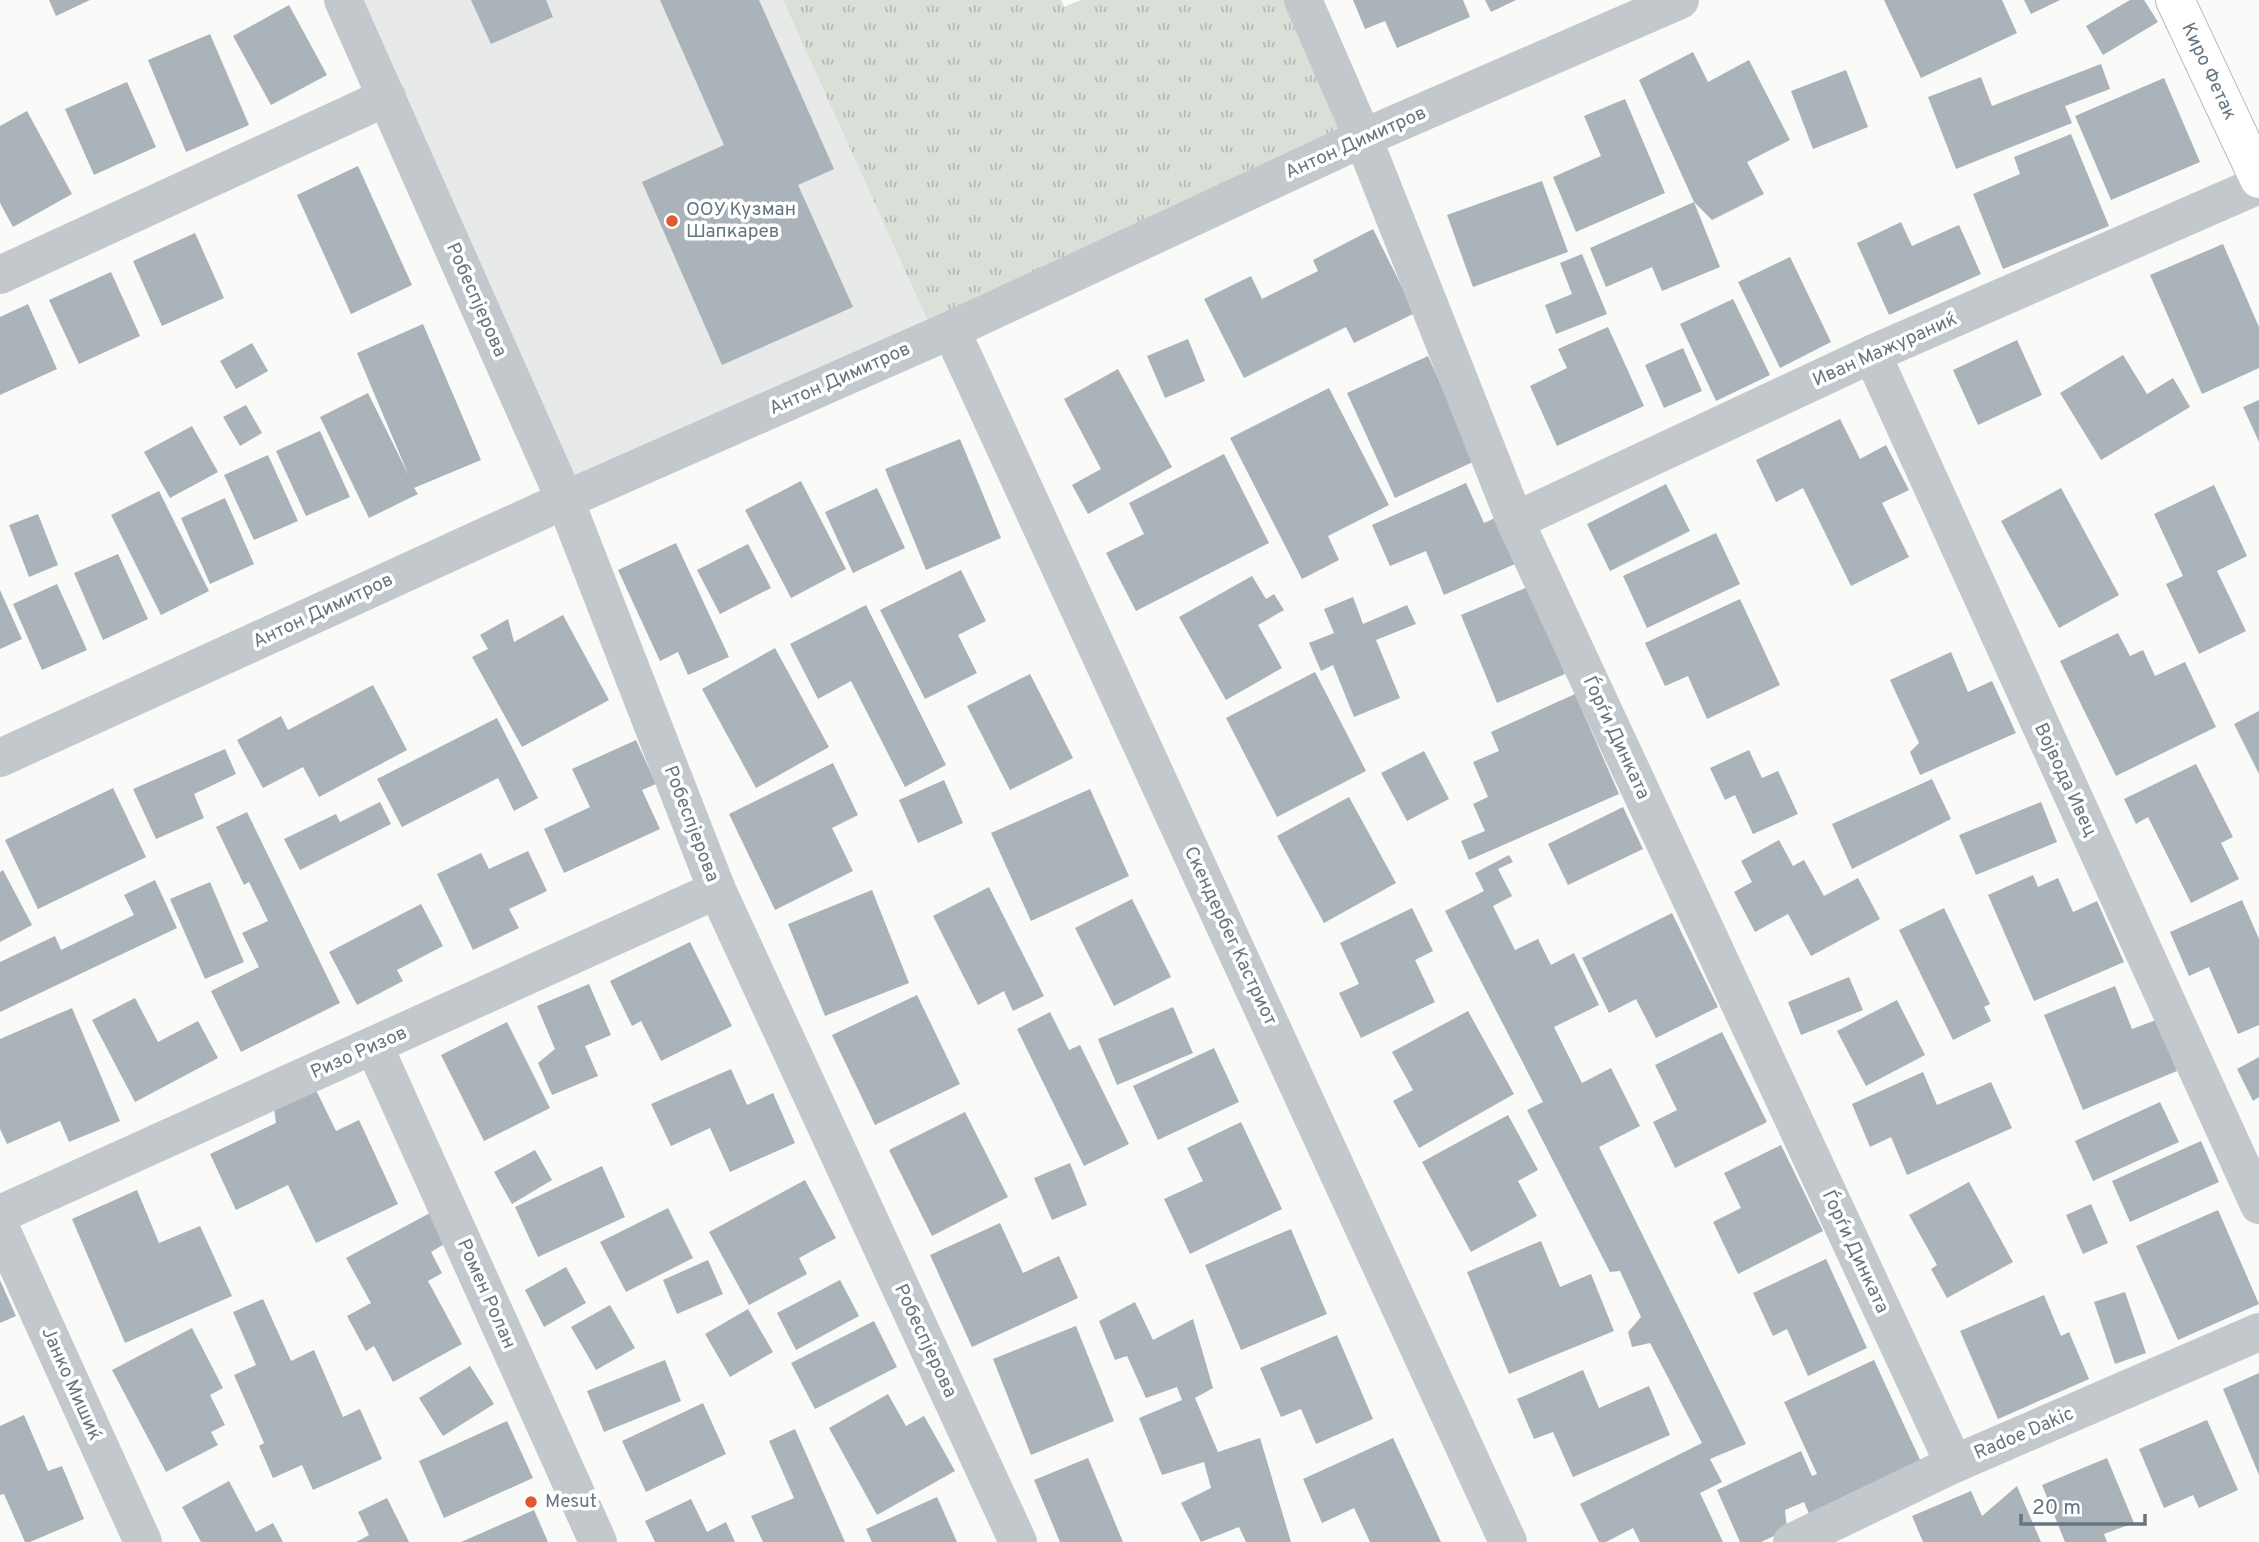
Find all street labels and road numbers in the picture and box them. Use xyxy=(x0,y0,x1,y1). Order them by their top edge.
street label: Киро Фетак xyxy=(2175,19,2242,124)
street label: Антон Димитров xyxy=(1282,101,1430,185)
street label: Робеспјерова xyxy=(440,239,512,361)
street label: Иван Мажураниќ xyxy=(1809,307,1961,393)
street label: Антон Димитров xyxy=(766,337,914,421)
street label: Антон Димитров xyxy=(249,568,397,654)
street label: Ѓорѓи Динката xyxy=(1577,672,1656,803)
street label: Војвода Ивец xyxy=(2028,719,2102,841)
street label: Робеспјерова xyxy=(658,762,724,886)
street label: Скендербег Кастриот xyxy=(1178,843,1282,1030)
street label: Ризо Ризов xyxy=(307,1021,411,1085)
street label: Ѓорѓи Динката xyxy=(1816,1186,1895,1317)
street label: Ромен Ролан xyxy=(451,1235,521,1353)
street label: Робеспјерова xyxy=(888,1280,962,1402)
street label: Јанко Мишиќ xyxy=(35,1324,107,1445)
street label: Radoe Dakic xyxy=(1971,1402,2077,1466)

